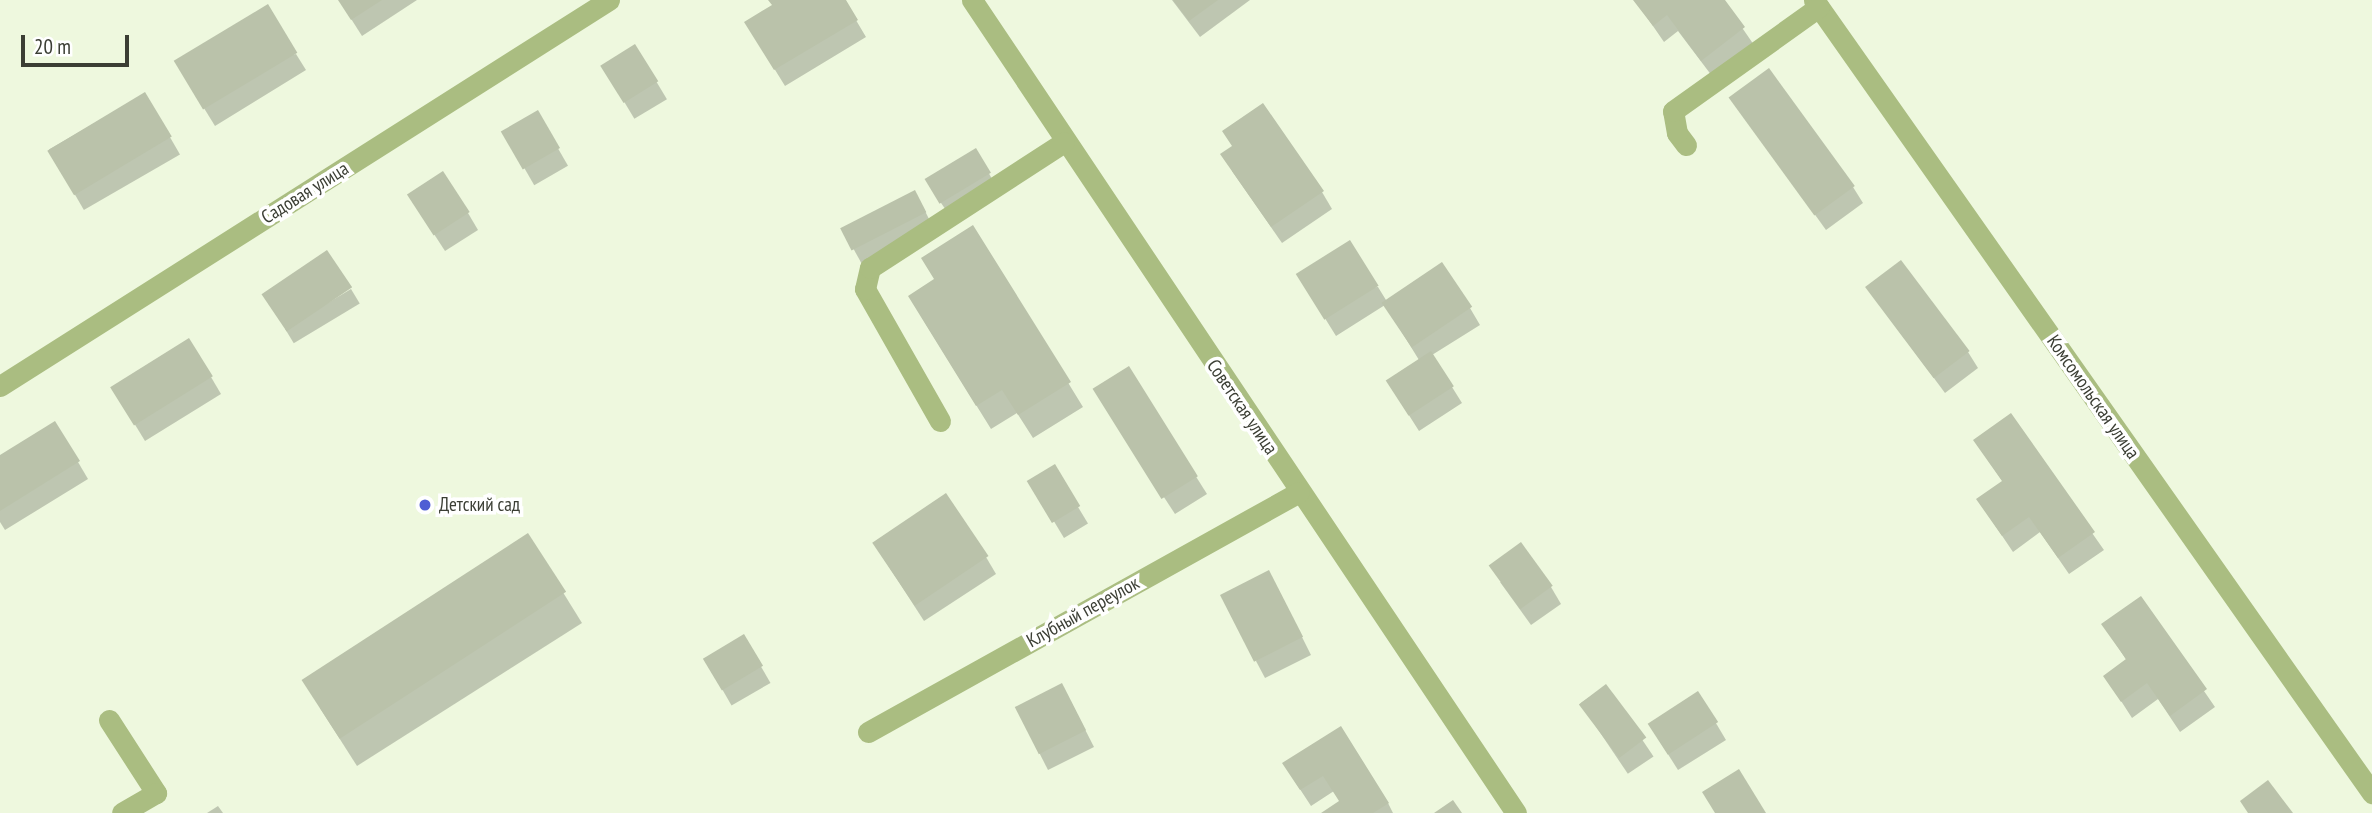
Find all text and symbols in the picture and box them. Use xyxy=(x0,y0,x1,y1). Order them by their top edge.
scale bar xyxy=(24,21,133,65)
text: 20 m xyxy=(34,33,71,60)
street label: Садовая улица xyxy=(257,157,353,229)
street label: Комсомольская улица xyxy=(2042,331,2144,463)
street label: Советская улица xyxy=(1202,355,1282,459)
place label: Детский сад xyxy=(439,494,520,516)
marker: Детский сад xyxy=(417,497,433,513)
street label: Клубный переулок xyxy=(1023,572,1143,652)

